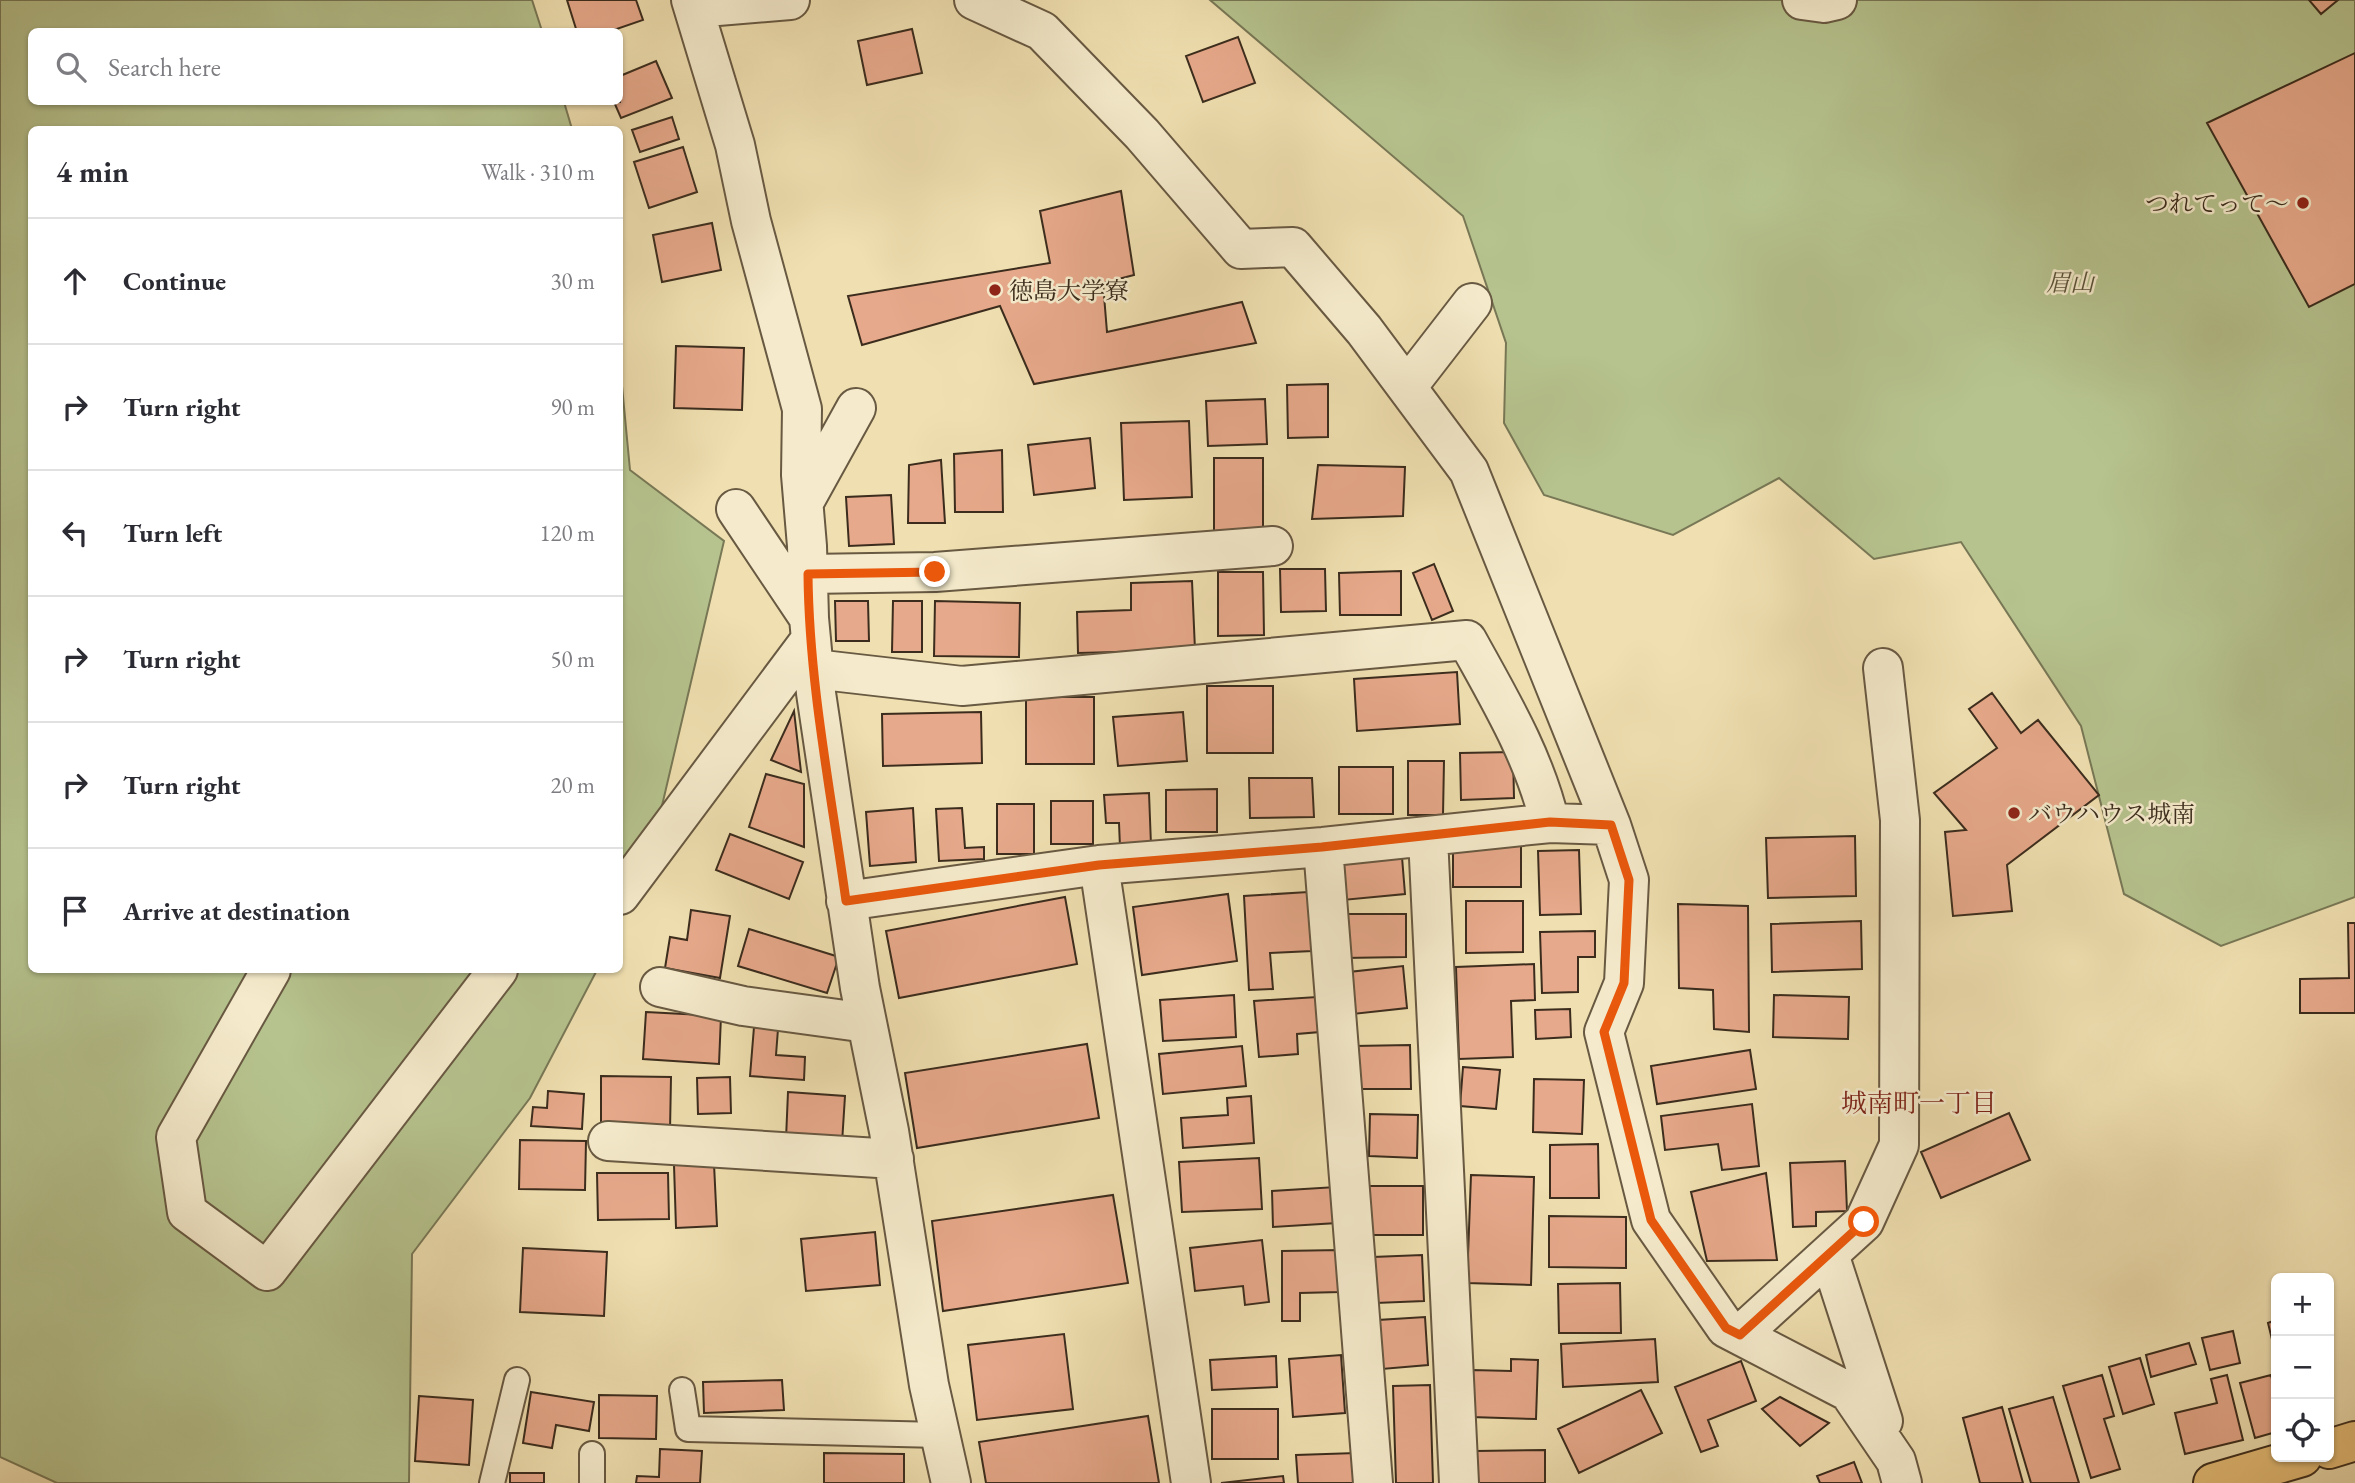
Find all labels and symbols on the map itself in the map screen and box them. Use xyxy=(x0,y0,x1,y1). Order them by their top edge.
place label: つれてって～ xyxy=(2145,188,2289,219)
marker: つれてって～ xyxy=(2295,195,2311,211)
park label: 眉山 xyxy=(2046,267,2096,298)
place label: 徳島大学寮 xyxy=(1009,275,1129,306)
marker: 徳島大学寮 xyxy=(987,282,1003,298)
route end xyxy=(919,556,950,587)
place label: バウハウス城南 xyxy=(2028,798,2195,829)
marker: バウハウス城南 xyxy=(2006,805,2022,821)
district label: 城南町一丁目 xyxy=(1841,1086,1997,1120)
route start xyxy=(1848,1206,1879,1237)

